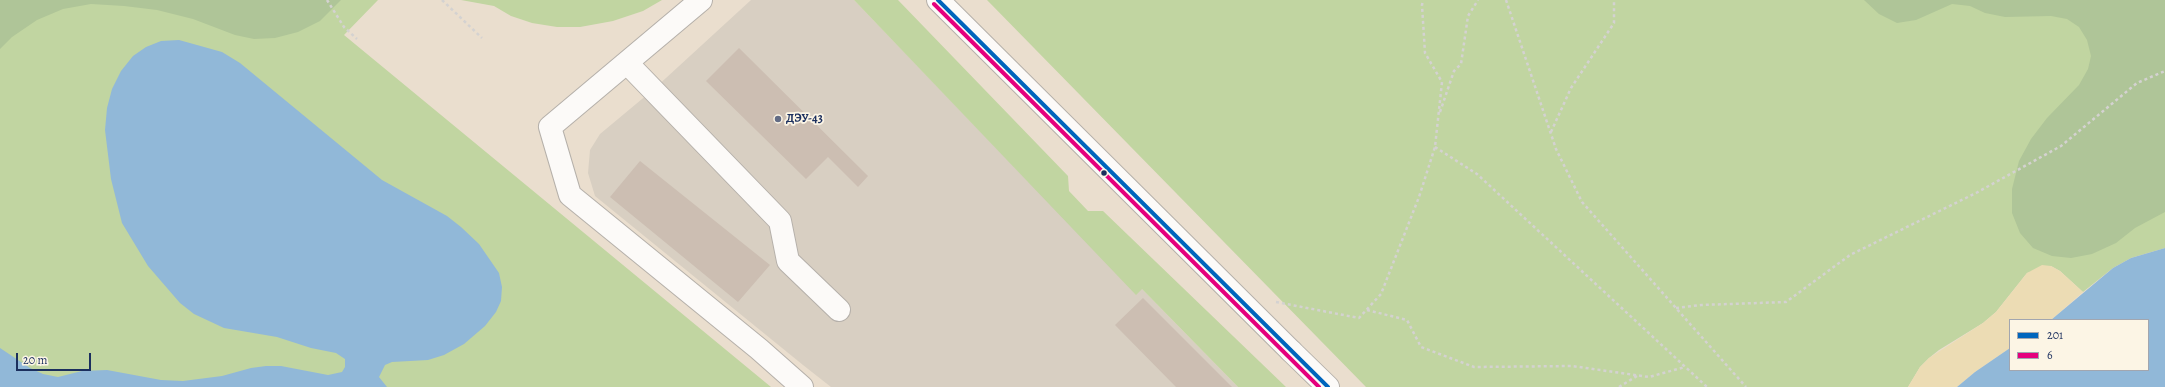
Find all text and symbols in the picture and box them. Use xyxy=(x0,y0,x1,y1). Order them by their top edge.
place label: ДЭУ-43 xyxy=(786,112,823,126)
marker: ДЭУ-43 xyxy=(773,114,783,124)
unlabelled marker xyxy=(1099,168,1109,178)
legend xyxy=(2009,319,2149,371)
text: 201 xyxy=(2047,327,2063,343)
scale bar xyxy=(18,345,93,371)
text: 6 xyxy=(2047,347,2053,363)
text: 20 m xyxy=(23,352,47,368)

